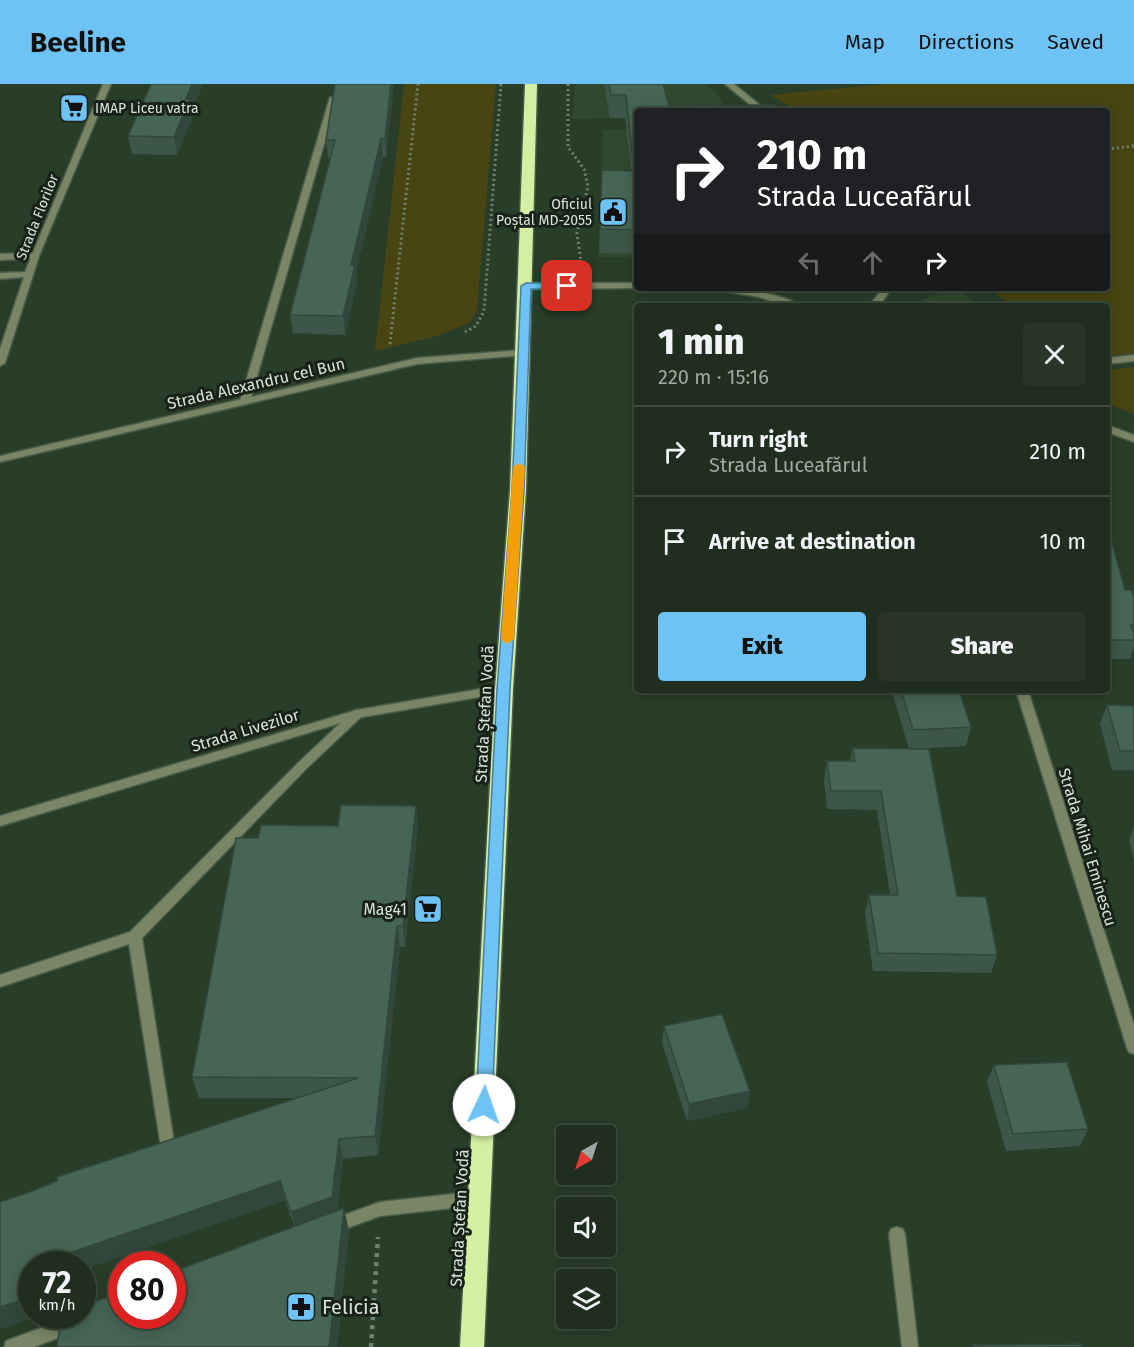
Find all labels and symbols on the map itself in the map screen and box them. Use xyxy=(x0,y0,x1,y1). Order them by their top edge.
supermarket icon: IMAP Liceu vatra xyxy=(58,92,90,124)
place label: IMAP Liceu vatra xyxy=(95,100,199,117)
street label: Strada Florilor xyxy=(13,171,63,262)
place label: Oficiul Poștal MD-2055 xyxy=(496,196,592,230)
public building icon: Oficiul Poștal MD-2055 xyxy=(597,196,629,228)
pin xyxy=(541,260,592,311)
street label: Strada Alexandru cel Bun xyxy=(165,354,347,413)
street label: Strada Ștefan Vodă xyxy=(471,645,499,783)
street label: Strada Livezilor xyxy=(189,705,302,756)
street label: Strada Mihai Eminescu xyxy=(1054,766,1121,928)
supermarket icon: Mag41 xyxy=(412,893,444,925)
place label: Mag41 xyxy=(363,900,407,919)
position arrow xyxy=(452,1073,516,1137)
north arrow xyxy=(556,1125,616,1185)
street label: Strada Ștefan Vodă xyxy=(446,1149,474,1287)
speed limit sign: 80 xyxy=(108,1251,186,1329)
pharmacy icon: Felicia xyxy=(285,1291,317,1323)
place label: Felicia xyxy=(322,1295,380,1319)

